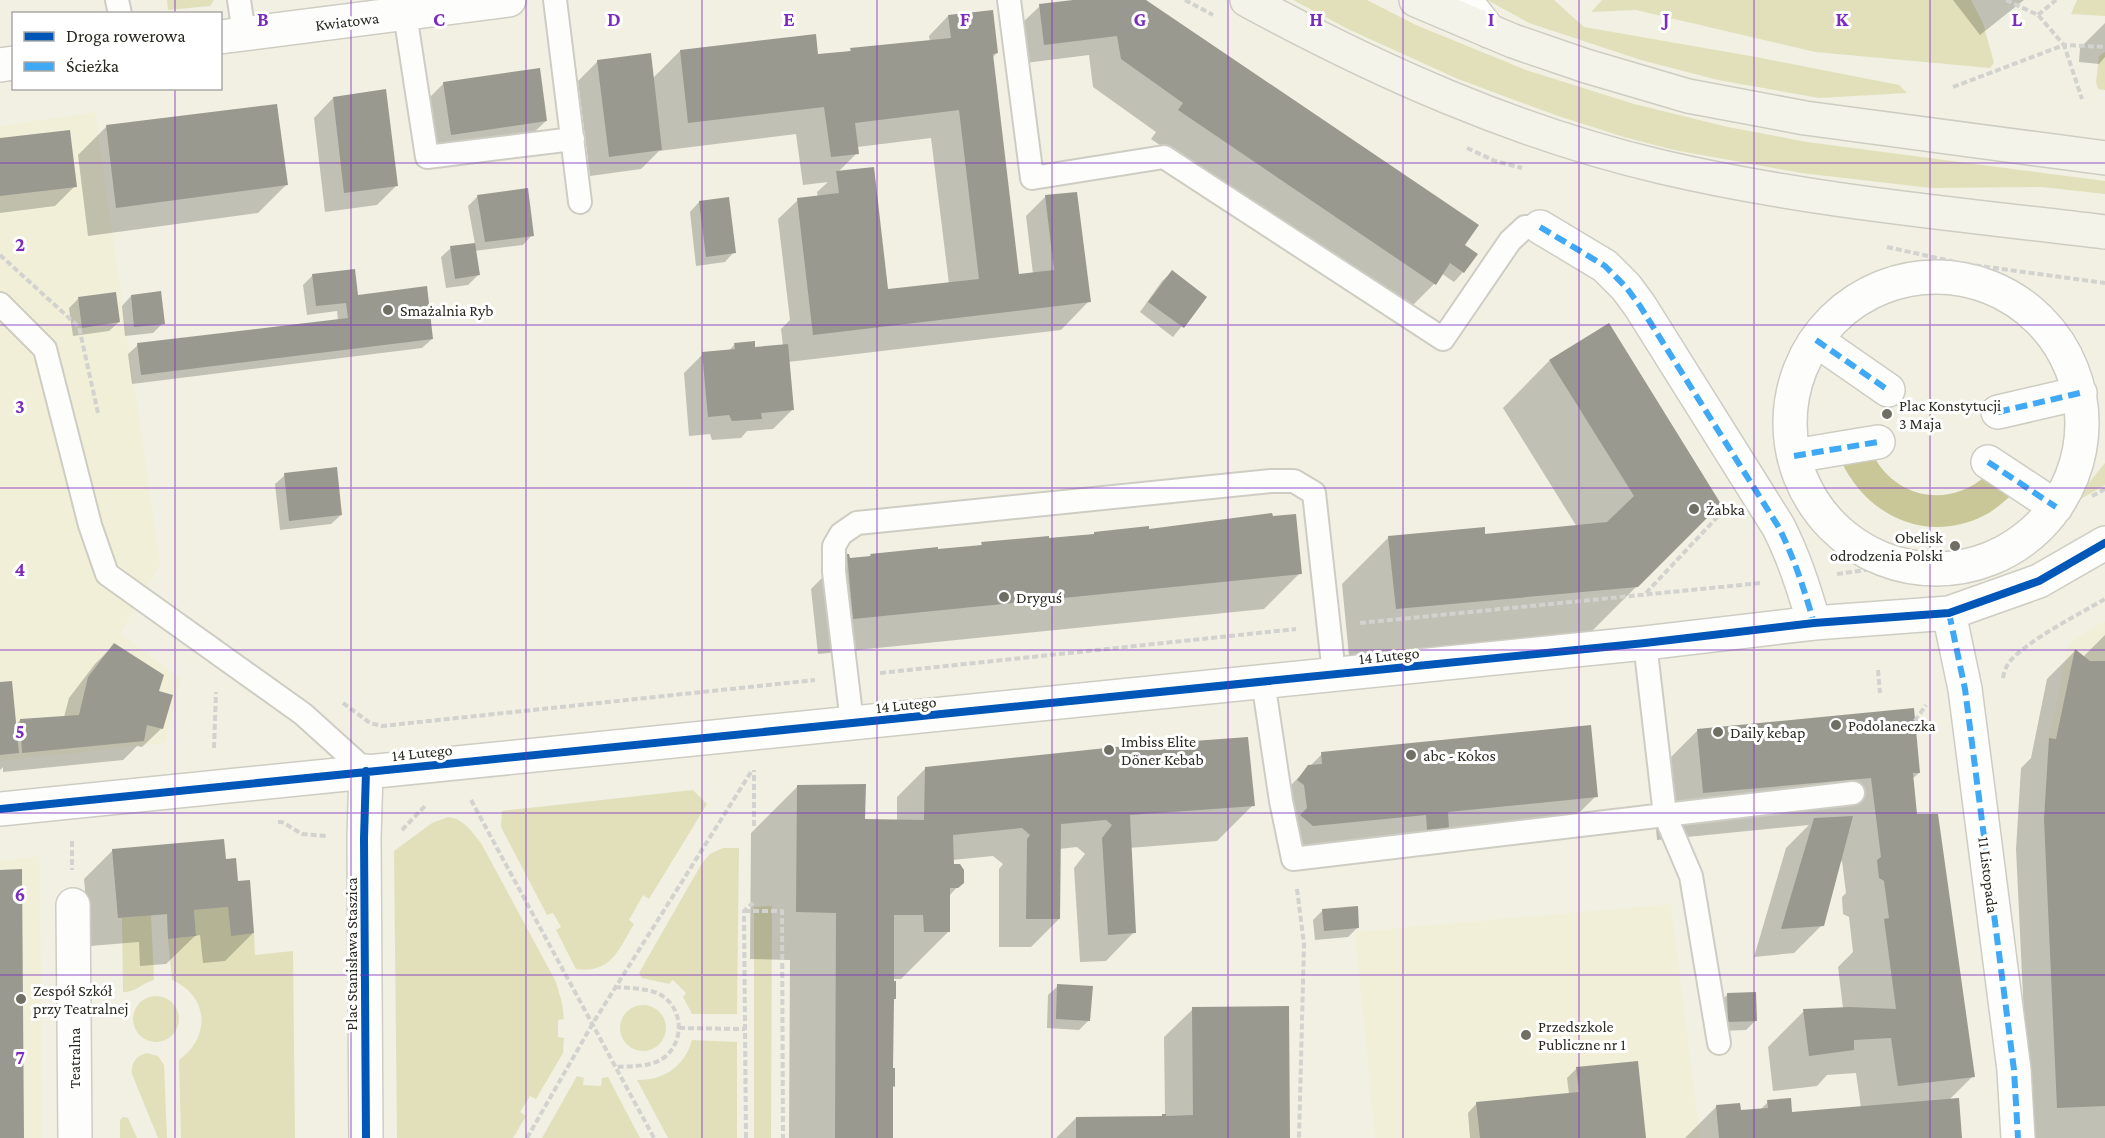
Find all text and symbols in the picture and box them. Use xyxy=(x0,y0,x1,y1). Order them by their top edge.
text: B xyxy=(257,8,269,30)
text: C xyxy=(433,8,445,30)
text: D xyxy=(607,8,621,30)
text: E xyxy=(783,8,795,30)
text: F xyxy=(960,8,971,30)
text: G xyxy=(1134,8,1147,30)
text: H xyxy=(1309,8,1323,30)
text: I xyxy=(1488,8,1495,30)
text: J xyxy=(1661,8,1670,30)
text: K xyxy=(1836,8,1850,30)
text: L xyxy=(2012,8,2023,30)
street label: Kwiatowa xyxy=(314,9,381,34)
legend xyxy=(12,12,222,90)
text: Droga rowerowa xyxy=(66,26,186,46)
text: Ścieżka xyxy=(66,56,119,76)
text: 2 xyxy=(15,233,25,255)
place label: Smażalnia Ryb xyxy=(400,302,493,320)
marker: Smażalnia Ryb xyxy=(381,303,395,317)
text: 3 xyxy=(15,395,25,417)
place label: Plac Konstytucji 3 Maja xyxy=(1899,397,2001,433)
marker: Plac Konstytucji 3 Maja xyxy=(1880,407,1894,421)
place label: Żabka xyxy=(1706,501,1746,518)
marker: Żabka xyxy=(1687,502,1701,516)
place label: Obelisk odrodzenia Polski xyxy=(1830,529,1943,564)
marker: Obelisk odrodzenia Polski xyxy=(1948,539,1962,553)
text: 4 xyxy=(15,558,26,580)
place label: Dryguś xyxy=(1016,589,1062,607)
marker: Dryguś xyxy=(997,590,1011,604)
street label: 14 Lutego xyxy=(1358,644,1420,668)
street label: 14 Lutego xyxy=(875,693,937,717)
place label: Podolaneczka xyxy=(1848,717,1936,734)
marker: Podolaneczka xyxy=(1829,718,1843,732)
text: 5 xyxy=(15,720,25,742)
place label: Daily kebap xyxy=(1730,724,1805,742)
marker: Daily kebap xyxy=(1711,725,1725,739)
place label: Imbiss Elite Döner Kebab xyxy=(1121,733,1204,768)
street label: 14 Lutego xyxy=(391,741,453,765)
marker: Imbiss Elite Döner Kebab xyxy=(1102,743,1116,757)
place label: abc - Kokos xyxy=(1423,747,1496,764)
marker: abc - Kokos xyxy=(1404,748,1418,762)
street label: 11 Listopada xyxy=(1974,836,2002,915)
street label: Plac Stanisława Staszica xyxy=(343,877,360,1031)
text: 6 xyxy=(15,883,25,905)
place label: Zespół Szkół przy Teatralnej xyxy=(33,982,129,1018)
marker: Zespół Szkół przy Teatralnej xyxy=(14,992,28,1006)
place label: Przedszkole Publiczne nr 1 xyxy=(1538,1018,1626,1053)
street label: Teatralna xyxy=(66,1027,83,1088)
marker: Przedszkole Publiczne nr 1 xyxy=(1519,1028,1533,1042)
text: 7 xyxy=(15,1046,25,1068)

